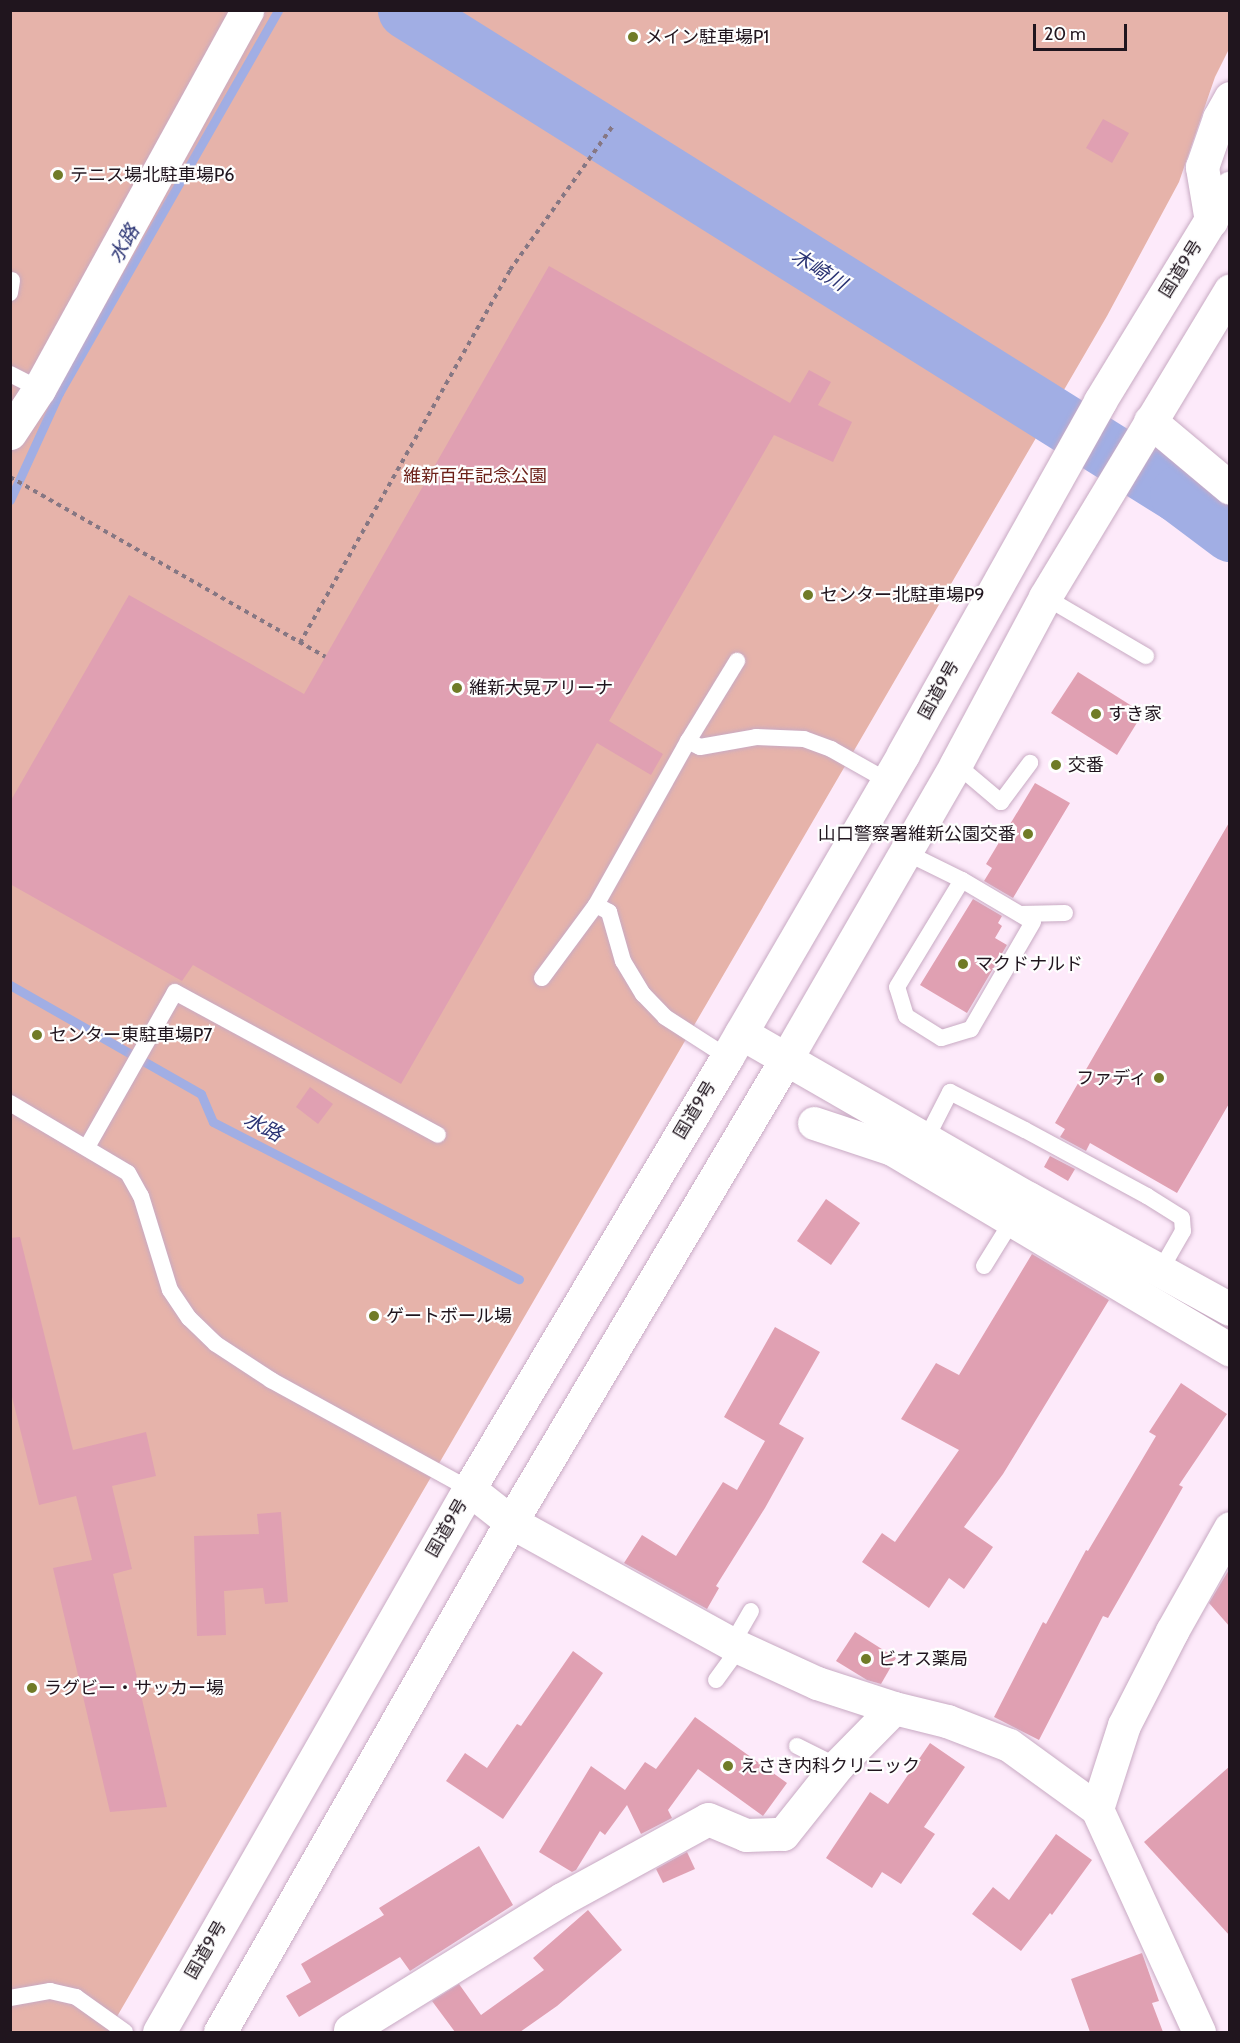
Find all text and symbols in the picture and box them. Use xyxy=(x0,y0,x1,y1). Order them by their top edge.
scale bar xyxy=(1036,12,1130,50)
text: 20 m xyxy=(1044,23,1086,45)
place label: メイン駐車場P1 xyxy=(645,26,769,48)
marker: メイン駐車場P1 xyxy=(626,30,640,44)
place label: テニス場北駐車場P6 xyxy=(70,164,235,186)
marker: テニス場北駐車場P6 xyxy=(51,168,65,182)
water label: 水路 xyxy=(104,221,144,267)
street label: 国道9号 xyxy=(1155,236,1207,302)
water label: 木崎川 xyxy=(787,244,851,296)
park label: 維新百年記念公園 xyxy=(403,465,547,487)
place label: センター北駐車場P9 xyxy=(820,584,985,606)
marker: センター北駐車場P9 xyxy=(801,588,815,602)
street label: 国道9号 xyxy=(914,657,964,723)
place label: 維新大晃アリーナ xyxy=(469,677,613,699)
marker: 維新大晃アリーナ xyxy=(450,681,464,695)
place label: すき家 xyxy=(1108,703,1162,725)
marker: すき家 xyxy=(1089,707,1103,721)
place label: 交番 xyxy=(1068,754,1104,776)
marker: 交番 xyxy=(1049,758,1063,772)
place label: 山口警察署維新公園交番 xyxy=(818,823,1016,845)
marker: 山口警察署維新公園交番 xyxy=(1021,827,1035,841)
place label: マクドナルド xyxy=(975,953,1083,975)
marker: マクドナルド xyxy=(956,957,970,971)
place label: センター東駐車場P7 xyxy=(49,1024,212,1046)
marker: センター東駐車場P7 xyxy=(30,1028,44,1042)
place label: ファディ xyxy=(1075,1067,1147,1089)
marker: ファディ xyxy=(1152,1071,1166,1085)
street label: 国道9号 xyxy=(669,1077,721,1143)
water label: 水路 xyxy=(240,1107,286,1147)
place label: ゲートボール場 xyxy=(386,1305,512,1327)
marker: ゲートボール場 xyxy=(367,1309,381,1323)
street label: 国道9号 xyxy=(422,1495,472,1561)
place label: ビオス薬局 xyxy=(878,1648,968,1670)
marker: ビオス薬局 xyxy=(859,1652,873,1666)
place label: ラグビー・サッカー場 xyxy=(44,1677,224,1699)
marker: ラグビー・サッカー場 xyxy=(25,1681,39,1695)
place label: えさき内科クリニック xyxy=(740,1755,920,1777)
marker: えさき内科クリニック xyxy=(721,1759,735,1773)
street label: 国道9号 xyxy=(181,1917,231,1983)

